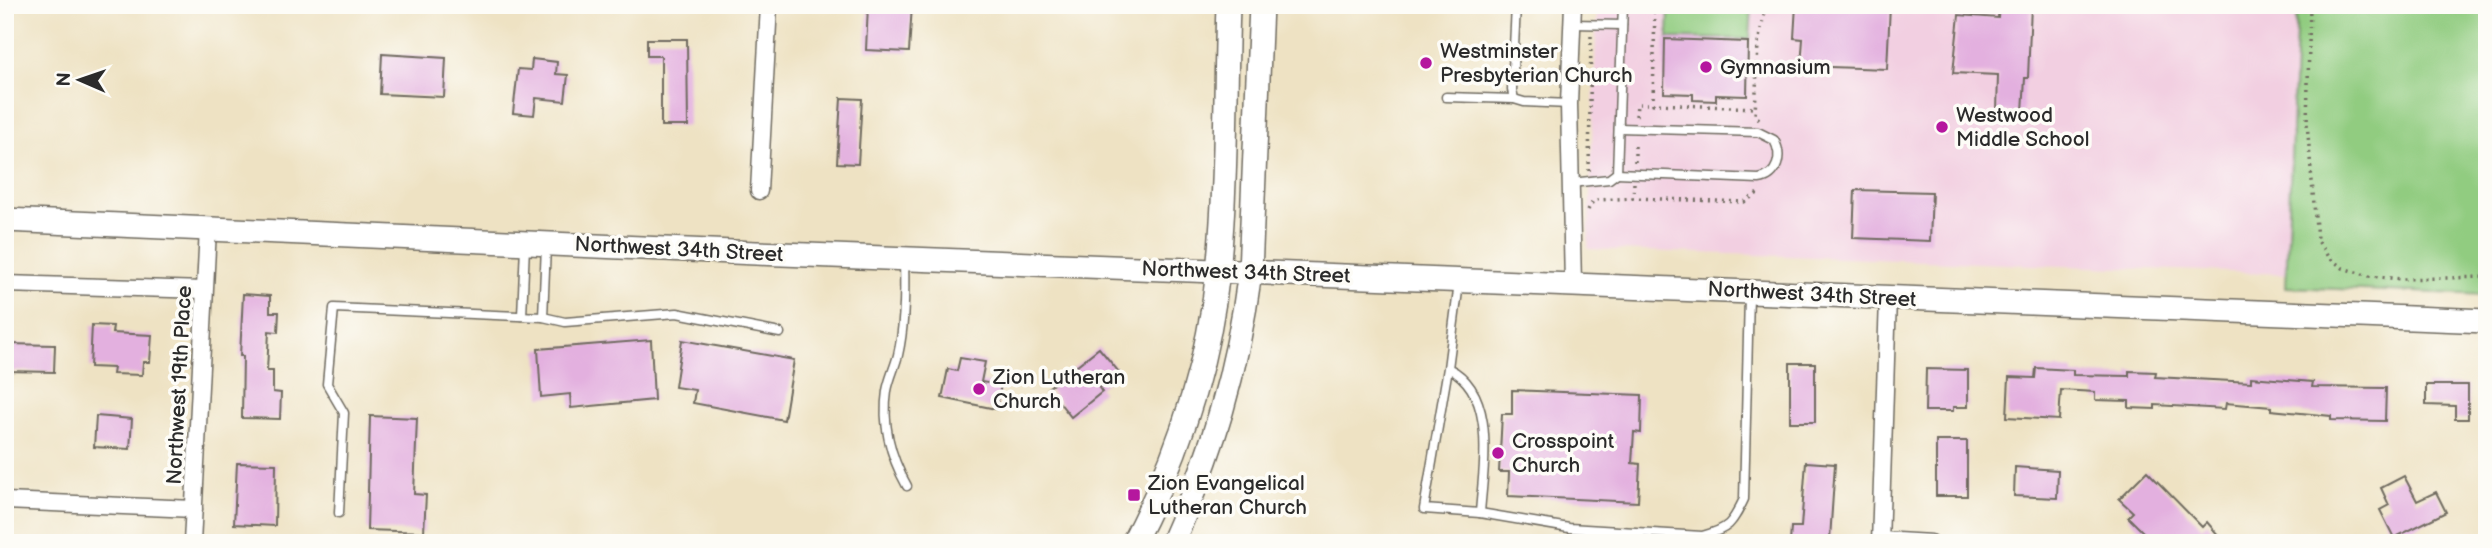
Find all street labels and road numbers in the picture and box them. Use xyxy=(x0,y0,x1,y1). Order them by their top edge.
street label: Northwest 34th Street xyxy=(574,232,785,267)
street label: Northwest 34th Street xyxy=(1141,256,1351,289)
street label: Northwest 34th Street xyxy=(1707,277,1918,312)
street label: Northwest 19th Place xyxy=(162,285,197,485)

